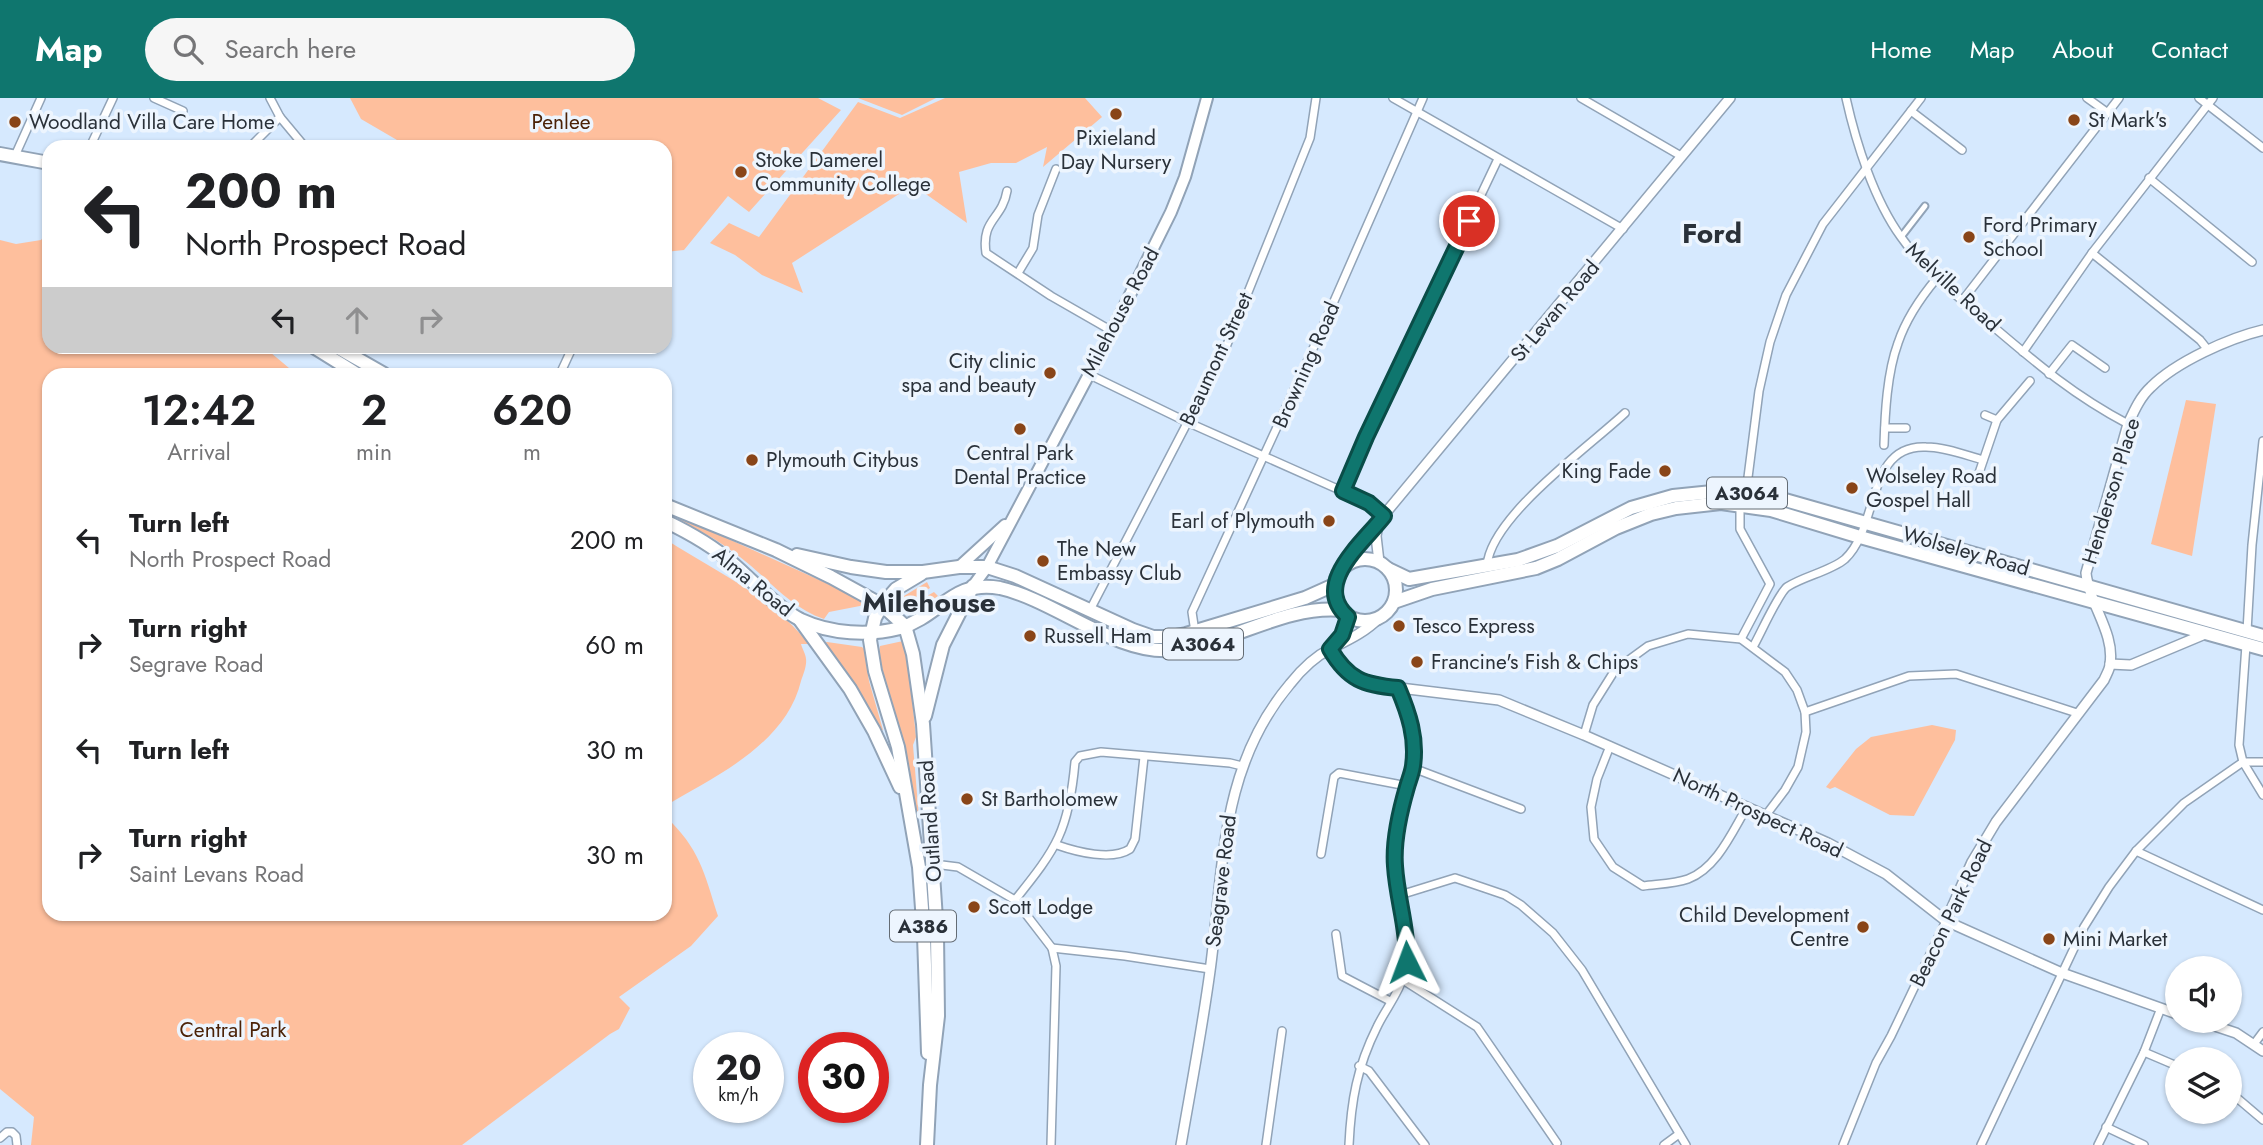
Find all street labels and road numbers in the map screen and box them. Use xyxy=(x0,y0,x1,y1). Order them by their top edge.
street label: Melville Road xyxy=(1899,235,2007,339)
street label: Milehouse Road xyxy=(1073,242,1167,382)
street label: St Levan Road xyxy=(1503,254,1607,368)
street label: Beaumont Street xyxy=(1172,287,1260,431)
street label: Browning Road xyxy=(1265,297,1347,433)
street label: Henderson Place xyxy=(2075,414,2148,568)
road number: A3064 xyxy=(1707,478,1787,508)
street label: Wolseley Road xyxy=(1899,519,2033,583)
street label: Alma Road xyxy=(706,540,800,624)
road number: A3064 xyxy=(1163,628,1243,660)
street label: Outland Road xyxy=(911,759,949,883)
street label: North Prospect Road xyxy=(1668,760,1848,866)
street label: Seagrave Road xyxy=(1198,813,1244,949)
street label: Beacon Park Road xyxy=(1902,834,2000,992)
road number: A386 xyxy=(890,911,956,942)

